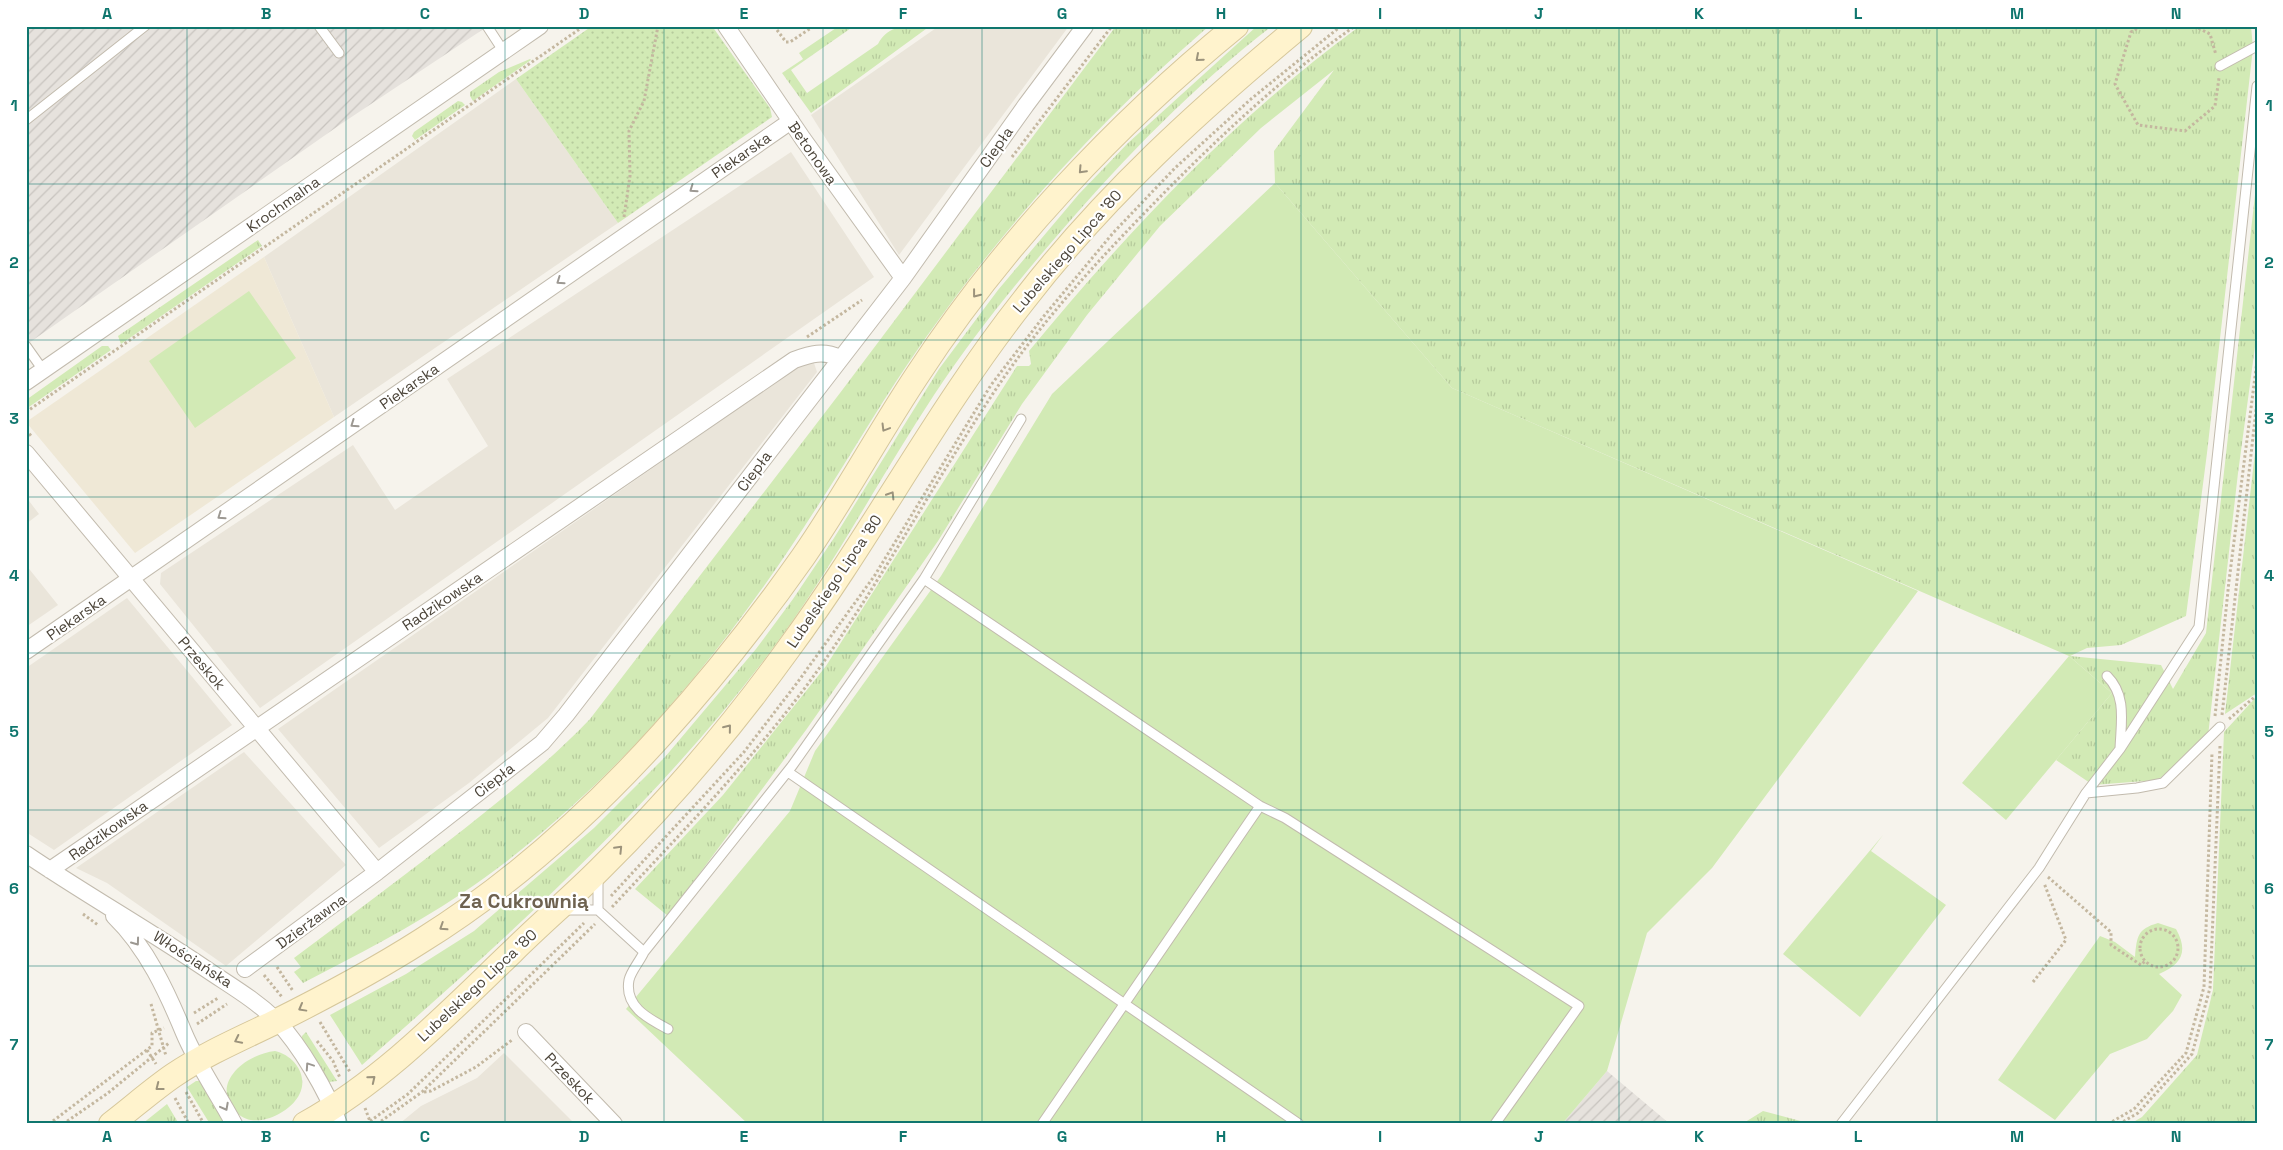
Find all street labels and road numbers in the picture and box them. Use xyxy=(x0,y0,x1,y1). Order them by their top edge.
street label: Betonowa xyxy=(784,118,842,189)
street label: Ciepła xyxy=(975,122,1017,171)
street label: Piekarska xyxy=(708,127,775,182)
street label: Krochmalna xyxy=(243,172,324,236)
street label: Lubelskiego Lipca '80 xyxy=(1008,186,1126,316)
street label: Piekarska xyxy=(376,358,443,413)
street label: Ciepła xyxy=(733,447,776,495)
street label: Lubelskiego Lipca '80 xyxy=(782,511,886,651)
street label: Radzikowska xyxy=(398,567,486,635)
street label: Piekarska xyxy=(43,589,110,644)
street label: Przeskok xyxy=(174,632,230,694)
street label: Ciepła xyxy=(470,758,518,802)
street label: Radzikowska xyxy=(65,796,152,864)
street label: Dzierżawna xyxy=(272,889,350,953)
street label: Lubelskiego Lipca '80 xyxy=(413,925,541,1045)
street label: Włościańska xyxy=(150,926,236,992)
street label: Przeskok xyxy=(541,1048,599,1108)

